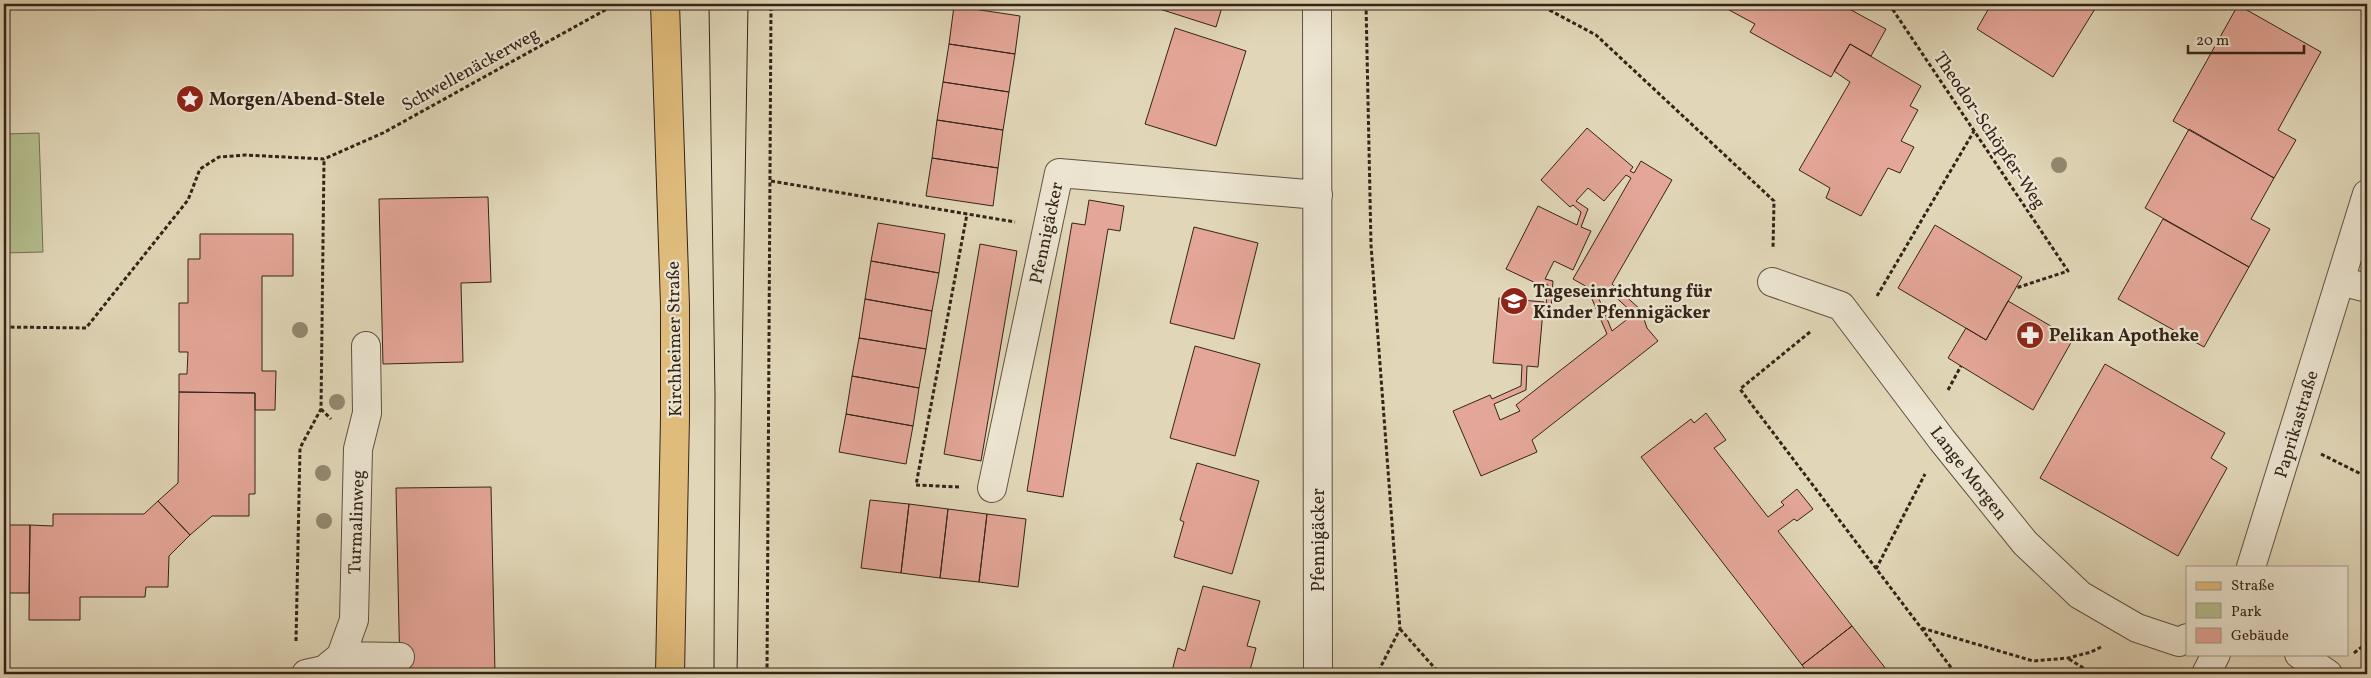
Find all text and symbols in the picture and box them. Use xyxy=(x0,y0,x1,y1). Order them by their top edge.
street label: Schwellenäckerweg xyxy=(398,22,544,118)
scale bar xyxy=(2188,22,2305,54)
text: 20 m xyxy=(2196,31,2229,52)
street label: Theodor-Schöpfer-Weg xyxy=(1927,47,2051,214)
place icon: Morgen/Abend-Stele xyxy=(175,84,205,114)
place label: Morgen/Abend-Stele xyxy=(209,88,385,113)
street label: Pfennigäcker xyxy=(1024,180,1071,286)
street label: Kirchheimer Straße xyxy=(662,261,689,417)
place label: Tageseinrichtung für Kinder Pfennigäcker xyxy=(1533,280,1713,326)
school or university icon: Tageseinrichtung für Kinder Pfennigäcker xyxy=(1499,286,1529,316)
pharmacy icon: Pelikan Apotheke xyxy=(2015,320,2045,350)
place label: Pelikan Apotheke xyxy=(2049,324,2199,349)
street label: Paprikastraße xyxy=(2269,368,2326,481)
street label: Lange Morgen xyxy=(1923,422,2013,526)
street label: Turmalinweg xyxy=(343,469,372,575)
street label: Pfennigäcker xyxy=(1307,488,1332,592)
legend xyxy=(2186,566,2348,656)
text: Straße xyxy=(2231,576,2274,597)
text: Park xyxy=(2231,602,2262,623)
text: Gebäude xyxy=(2231,626,2289,647)

